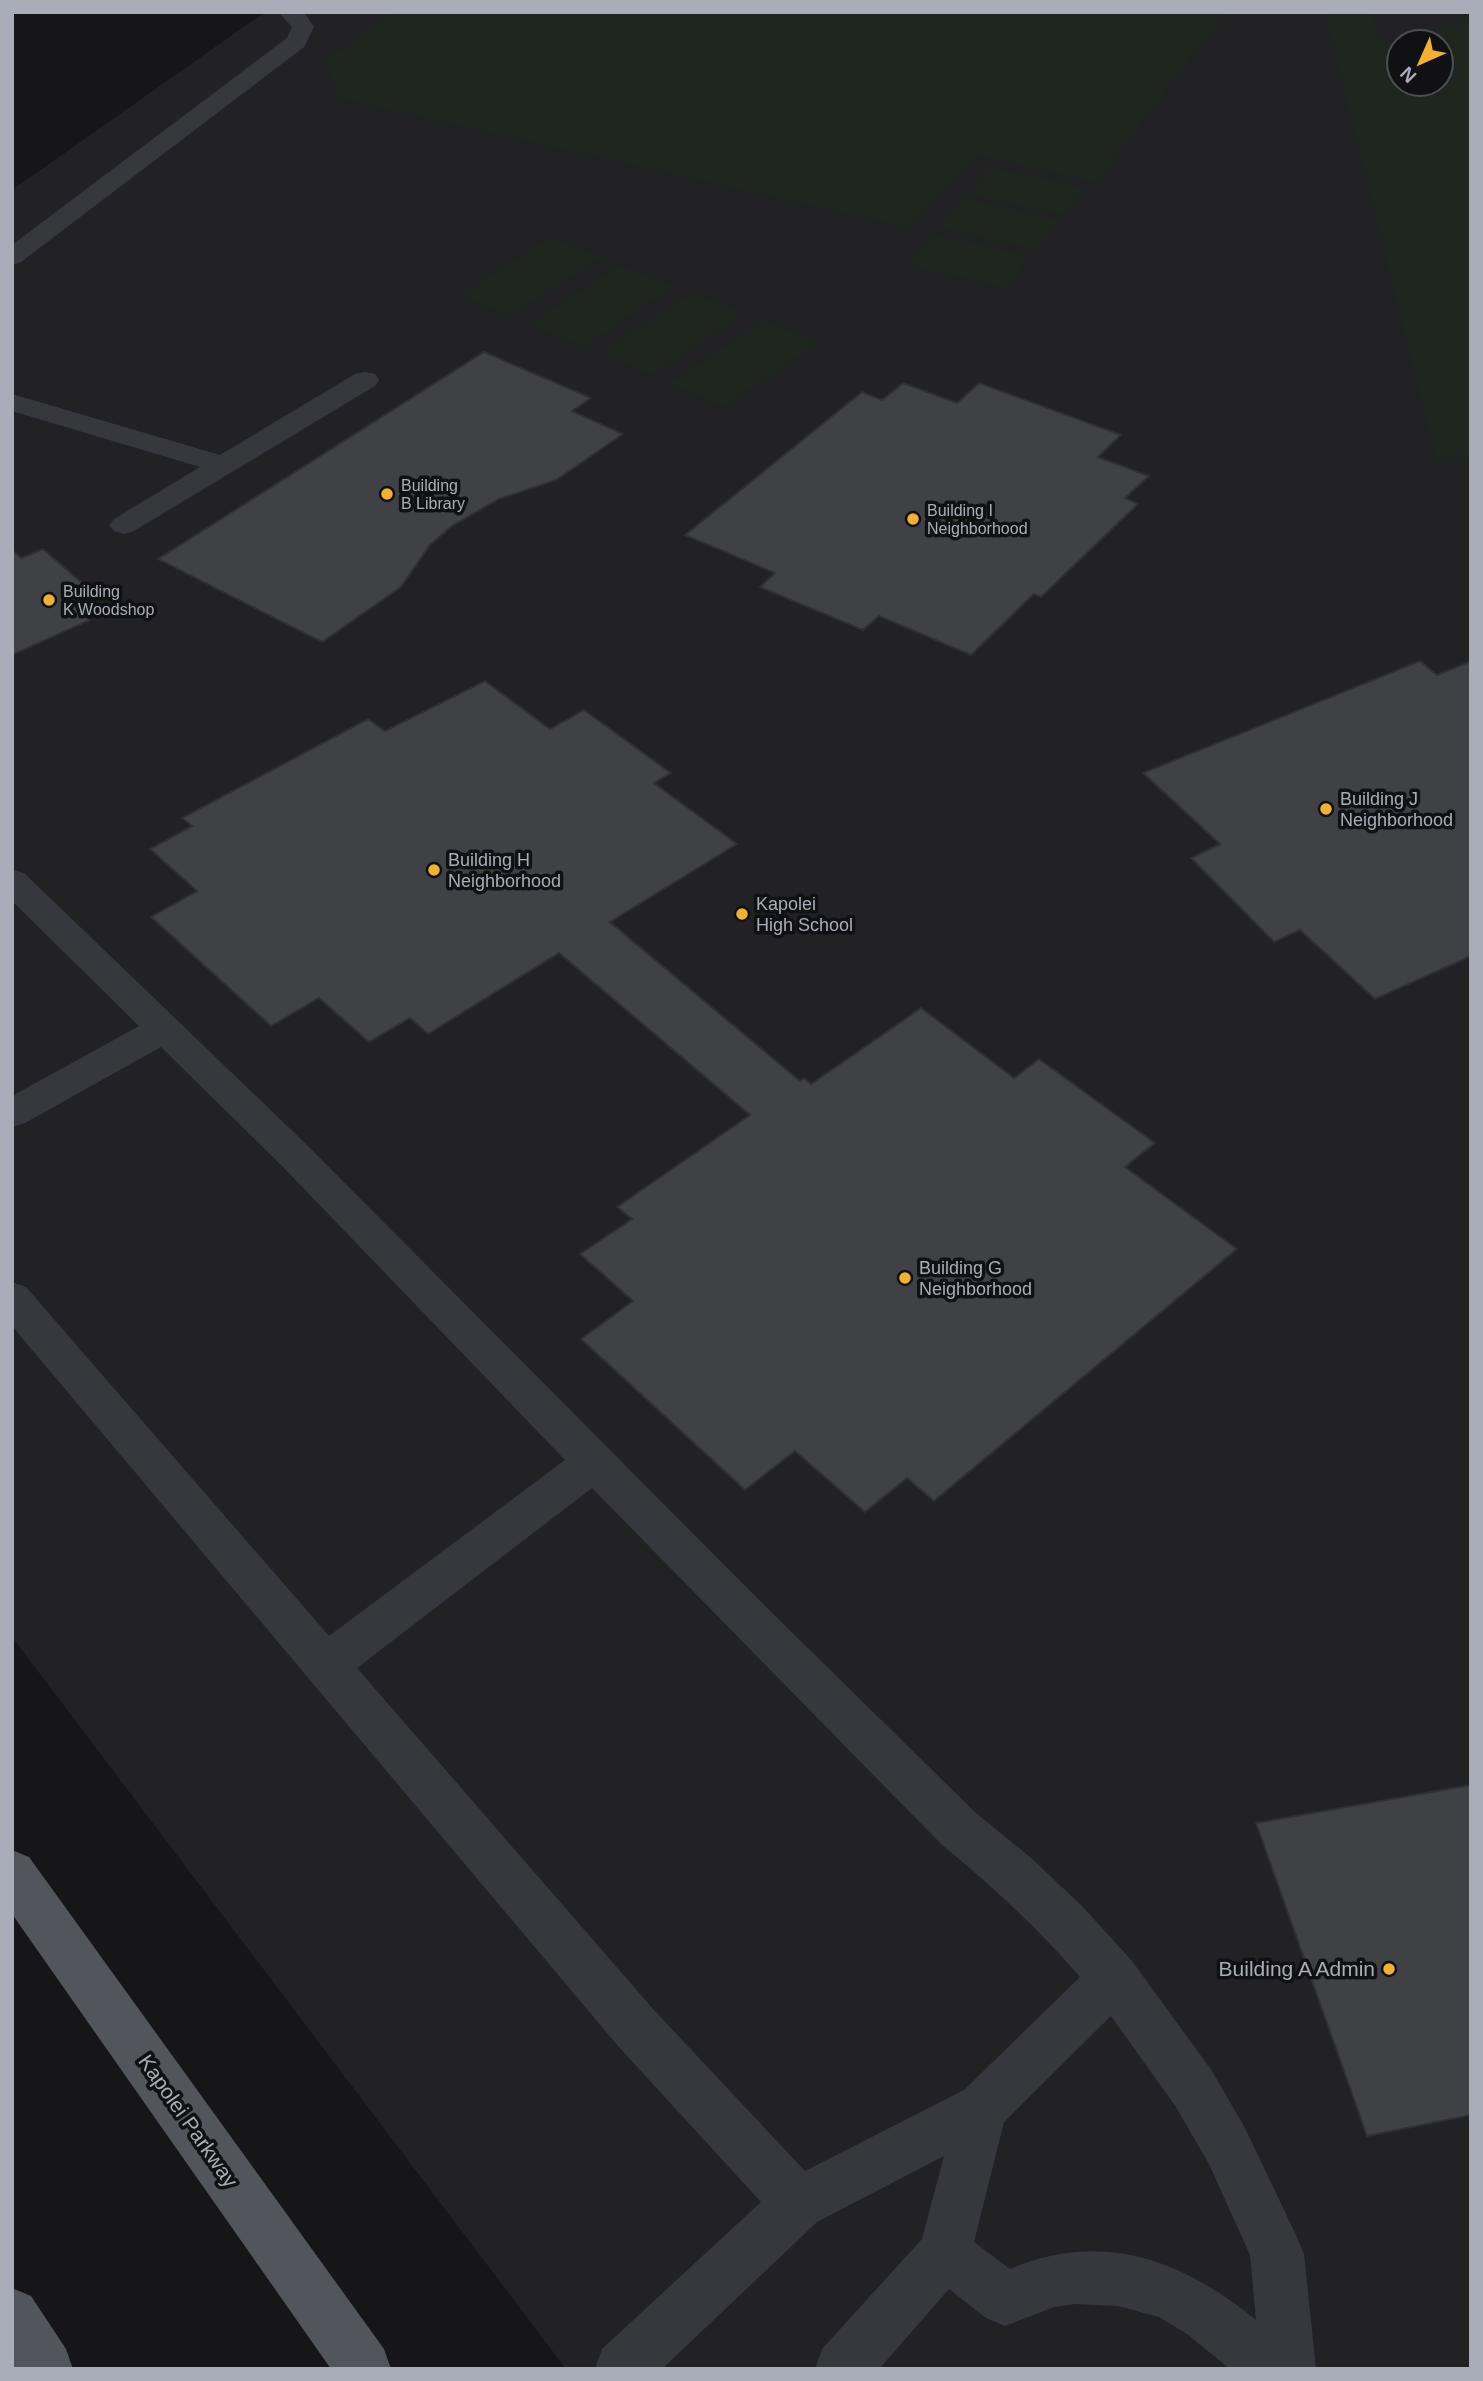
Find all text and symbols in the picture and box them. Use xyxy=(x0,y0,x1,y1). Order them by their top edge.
north arrow xyxy=(1385,28,1455,98)
text: N xyxy=(1396,62,1421,87)
place label: Building B Library xyxy=(401,477,465,512)
marker: Building B Library xyxy=(379,486,395,502)
place label: Building I Neighborhood xyxy=(927,502,1028,537)
marker: Building I Neighborhood xyxy=(905,511,921,527)
place label: Building K Woodshop xyxy=(63,583,154,618)
marker: Building K Woodshop xyxy=(41,592,57,608)
place label: Building J Neighborhood xyxy=(1340,789,1453,830)
marker: Building J Neighborhood xyxy=(1318,801,1334,817)
place label: Building H Neighborhood xyxy=(448,850,561,891)
marker: Building H Neighborhood xyxy=(426,862,442,878)
place label: Kapolei High School xyxy=(756,894,853,935)
marker: Kapolei High School xyxy=(734,906,750,922)
place label: Building G Neighborhood xyxy=(919,1258,1032,1299)
marker: Building G Neighborhood xyxy=(897,1270,913,1286)
place label: Building A Admin xyxy=(1219,1957,1375,1980)
marker: Building A Admin xyxy=(1381,1961,1397,1977)
street label: Kapolei Parkway xyxy=(134,2050,243,2192)

